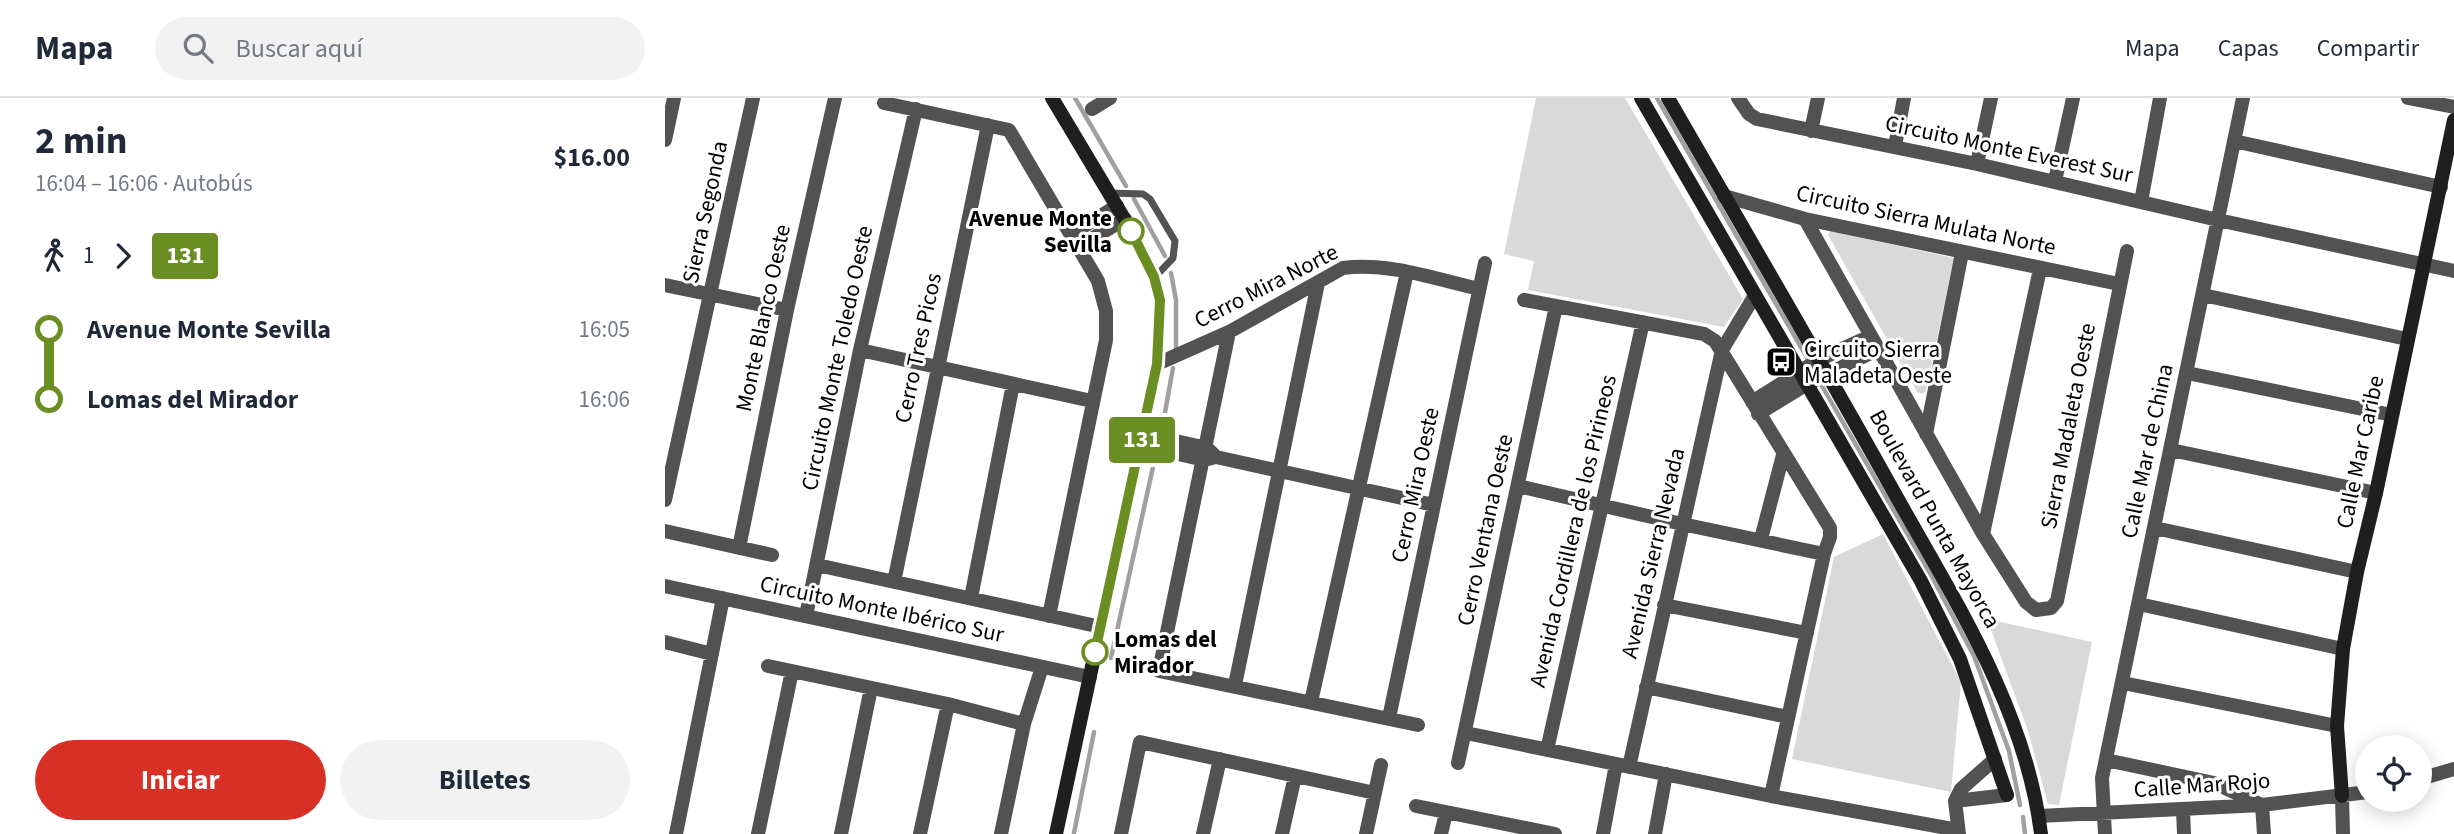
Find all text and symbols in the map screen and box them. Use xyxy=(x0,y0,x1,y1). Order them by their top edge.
search box xyxy=(155,17,645,80)
text: Mapa xyxy=(35,25,113,72)
icon: search xyxy=(179,29,217,67)
text: Buscar aquí xyxy=(235,30,363,67)
text: Mapa xyxy=(2125,31,2180,66)
text: Capas xyxy=(2218,31,2279,66)
text: Compartir xyxy=(2317,31,2419,66)
street label: Circuito Monte Everest Sur xyxy=(1882,107,2137,192)
text: 2 min xyxy=(35,114,127,168)
street label: Sierra Segonda xyxy=(674,138,736,286)
text: $16.00 xyxy=(554,139,630,176)
text: 16:04 – 16:06 · Autobús xyxy=(35,167,253,200)
street label: Circuito Sierra Mulata Norte xyxy=(1793,176,2059,264)
place label: Avenue Monte Sevilla xyxy=(968,202,1112,261)
marker: Avenue Monte Sevilla xyxy=(1118,218,1144,244)
street label: Monte Blanco Oeste xyxy=(727,221,799,415)
street label: Circuito Monte Toledo Oeste xyxy=(793,222,881,494)
street label: Cerro Mira Norte xyxy=(1188,236,1344,336)
icon: walk xyxy=(35,237,73,275)
icon: forward xyxy=(104,237,142,275)
text: 131 xyxy=(166,238,204,273)
text: 1 xyxy=(83,239,94,272)
street label: Cerro Tres Picos xyxy=(886,270,950,426)
text: Avenue Monte Sevilla xyxy=(87,311,331,348)
text: 16:05 xyxy=(579,313,630,346)
street label: Sierra Madaleta Oeste xyxy=(2032,320,2104,532)
place label: Circuito Sierra Maladeta Oeste xyxy=(1804,333,1952,392)
bus stop icon: Circuito Sierra Maladeta Oeste xyxy=(1764,345,1798,379)
street label: Calle Mar de China xyxy=(2112,361,2182,541)
street label: Avenida Cordillera de los Pirineos xyxy=(1521,371,1625,691)
street label: Calle Mar Caribe xyxy=(2328,372,2392,532)
text: Lomas del Mirador xyxy=(87,381,298,418)
text: 16:06 xyxy=(579,383,630,416)
street label: Cerro Mira Oeste xyxy=(1382,404,1448,566)
street label: Boulevard Punta Mayorca xyxy=(1861,404,2009,634)
line badge: 131 xyxy=(1102,417,1182,463)
text: 131 xyxy=(1123,422,1161,457)
street label: Cerro Ventana Oeste xyxy=(1449,431,1521,629)
street label: Avenida Sierra Nevada xyxy=(1613,444,1693,662)
street label: Circuito Monte Ibérico Sur xyxy=(757,567,1008,651)
place label: Lomas del Mirador xyxy=(1114,623,1217,682)
marker: Lomas del Mirador xyxy=(1082,639,1108,665)
map controls xyxy=(2355,735,2432,812)
button: locate xyxy=(2355,735,2432,812)
button: Iniciar xyxy=(35,740,326,820)
button: Billetes xyxy=(340,740,630,820)
street label: Calle Mar Rojo xyxy=(2133,764,2271,806)

